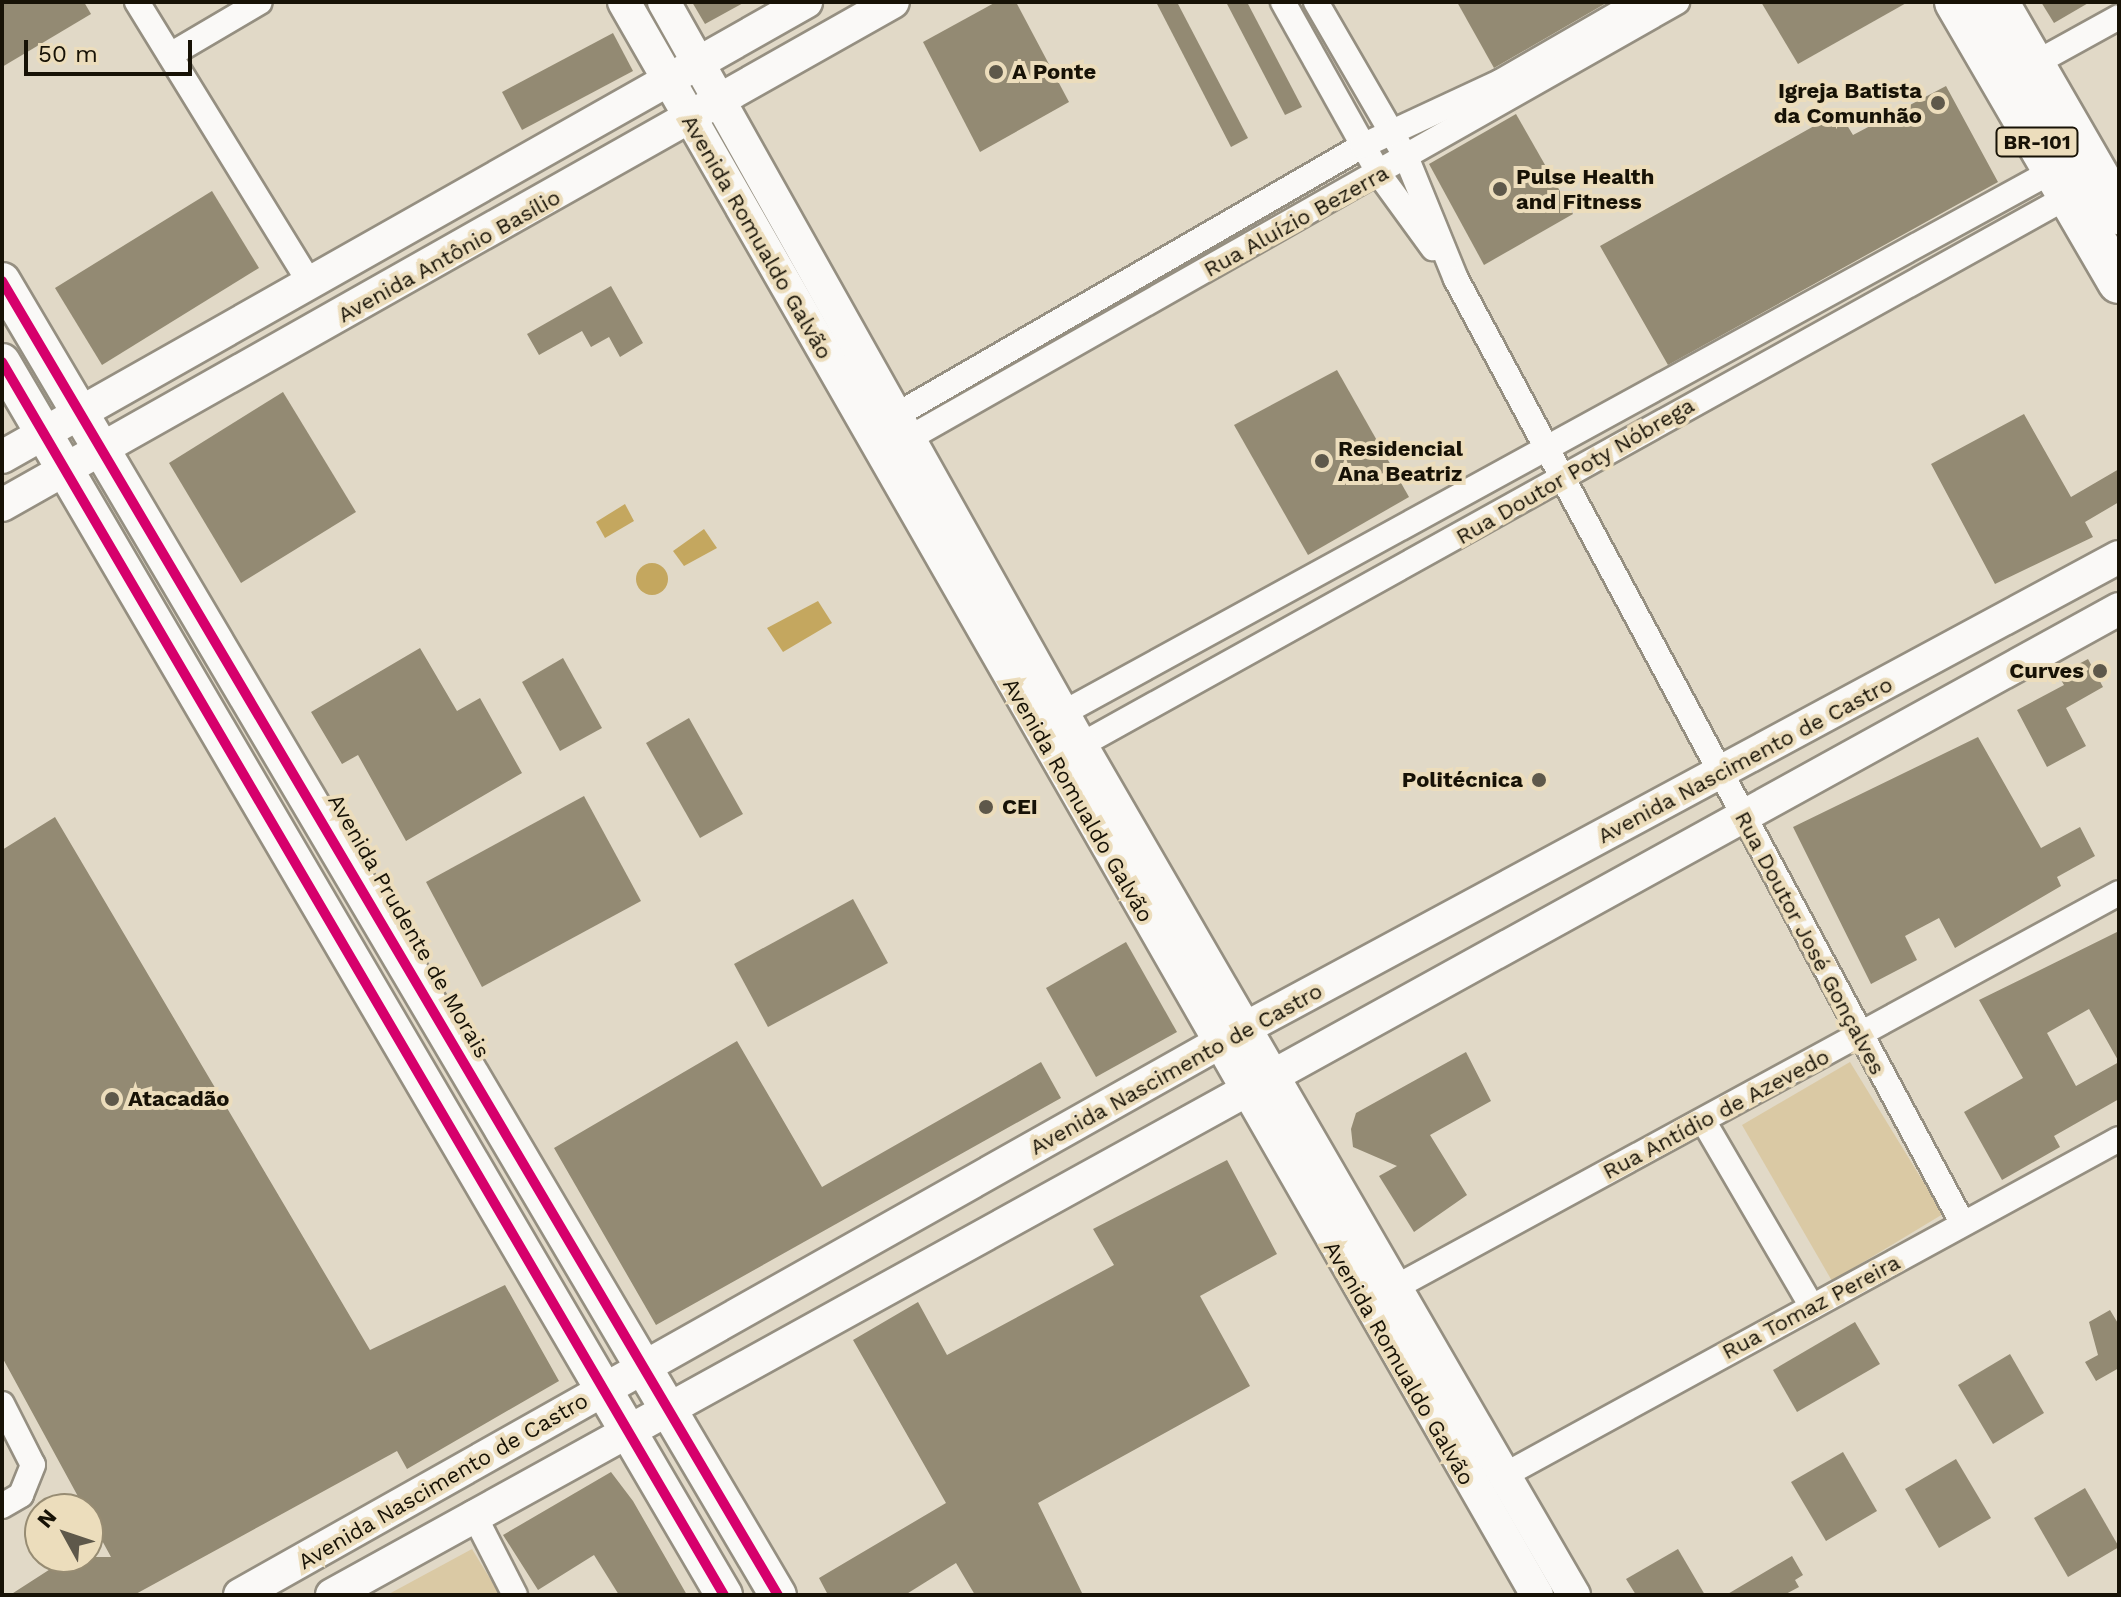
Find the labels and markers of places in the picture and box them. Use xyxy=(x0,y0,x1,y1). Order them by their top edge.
place label: A Ponte xyxy=(1012,59,1097,85)
marker: A Ponte xyxy=(987,63,1005,81)
place label: Igreja Batista da Comunhão xyxy=(1774,77,1922,128)
marker: Igreja Batista da Comunhão xyxy=(1929,94,1947,112)
place label: Pulse Health and Fitness xyxy=(1516,163,1654,214)
marker: Pulse Health and Fitness xyxy=(1491,180,1509,198)
place label: Residencial Ana Beatriz xyxy=(1338,435,1463,486)
marker: Residencial Ana Beatriz xyxy=(1313,452,1331,470)
place label: Curves xyxy=(2009,658,2084,684)
marker: Curves xyxy=(2091,662,2109,680)
place label: Politécnica xyxy=(1402,767,1523,793)
marker: Politécnica xyxy=(1530,771,1548,789)
place label: CEI xyxy=(1002,794,1038,820)
marker: CEI xyxy=(977,798,995,816)
place label: Atacadão xyxy=(128,1086,230,1112)
marker: Atacadão xyxy=(103,1090,121,1108)

